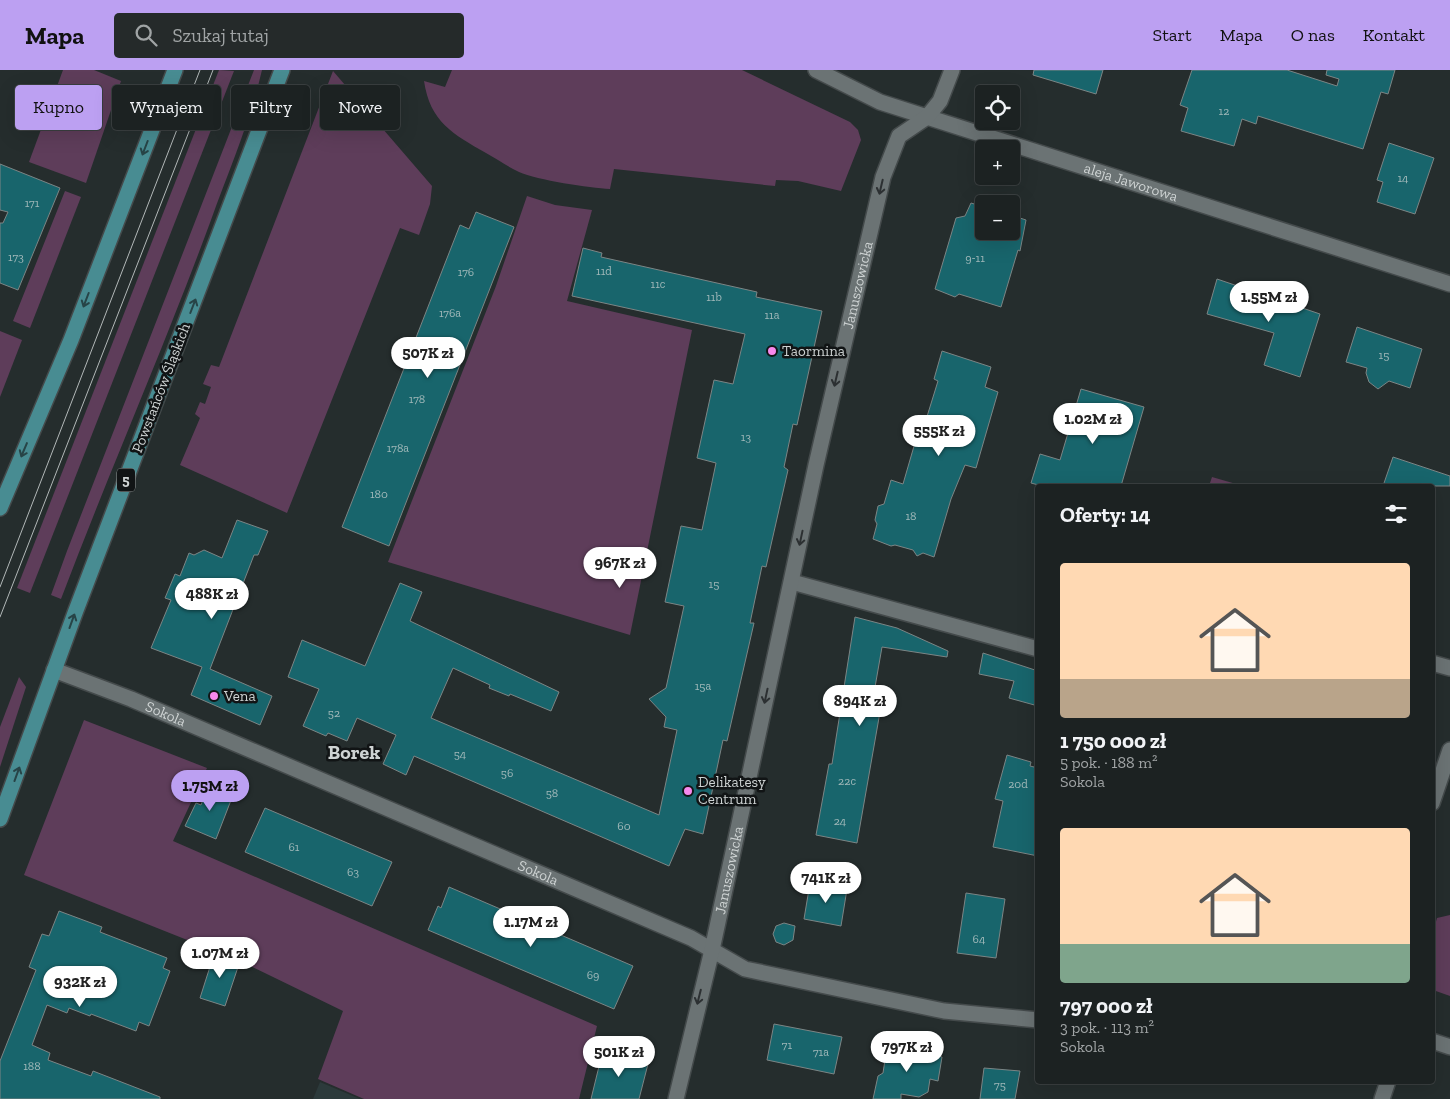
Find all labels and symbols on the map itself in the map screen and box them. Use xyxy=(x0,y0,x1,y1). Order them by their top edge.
house number: 12 xyxy=(1219,104,1229,118)
one-way arrow xyxy=(139,140,149,155)
street label: aleja Jaworowa xyxy=(1082,159,1180,206)
house number: 14 xyxy=(1397,171,1409,185)
one-way arrow xyxy=(876,178,885,194)
house number: 171 xyxy=(25,196,40,210)
street label: Januszowicka xyxy=(839,239,877,331)
house number: 173 xyxy=(8,250,24,264)
house number: 9-11 xyxy=(965,251,985,265)
house number: 11d xyxy=(596,264,612,278)
house number: 176 xyxy=(458,265,474,279)
house number: 11c xyxy=(651,277,666,291)
pin: 1.55M zł xyxy=(1217,280,1321,323)
house number: 11b xyxy=(706,290,722,304)
one-way arrow xyxy=(81,292,90,307)
one-way arrow xyxy=(189,298,198,314)
house number: 176a xyxy=(439,306,461,320)
house number: 11a xyxy=(764,308,780,322)
street label: Powstańców Śląskich xyxy=(128,320,194,455)
pin: 507K zł xyxy=(382,336,474,379)
place label: Taormina xyxy=(782,342,845,360)
marker: Taormina xyxy=(766,345,778,357)
house number: 15 xyxy=(1379,348,1389,362)
one-way arrow xyxy=(831,371,840,387)
house number: 178 xyxy=(409,392,425,406)
pin: 1.02M zł xyxy=(1041,402,1145,445)
pin: 555K zł xyxy=(893,414,985,457)
house number: 13 xyxy=(741,430,751,444)
house number: 178a xyxy=(387,441,409,455)
one-way arrow xyxy=(19,442,29,457)
road number: 5 xyxy=(117,468,135,492)
house number: 180 xyxy=(370,487,388,501)
house number: 18 xyxy=(905,509,917,523)
one-way arrow xyxy=(796,529,805,545)
pin: 967K zł xyxy=(574,546,666,589)
house number: 15 xyxy=(709,577,719,591)
pin: 488K zł xyxy=(166,578,258,620)
one-way arrow xyxy=(68,614,77,629)
house number: 15a xyxy=(695,679,711,693)
pin: 894K zł xyxy=(814,684,906,727)
place label: Vena xyxy=(223,687,256,705)
one-way arrow xyxy=(761,688,770,704)
marker: Vena xyxy=(208,690,220,702)
street label: Sokola xyxy=(143,697,189,730)
house number: 52 xyxy=(328,706,340,720)
district label: Borek xyxy=(328,740,380,764)
house number: 54 xyxy=(454,747,467,761)
one-way arrow xyxy=(12,766,22,782)
house number: 56 xyxy=(501,766,513,780)
pin: 1.75M zł xyxy=(158,770,262,812)
place label: Delikatesy Centrum xyxy=(698,773,766,808)
house number: 22c xyxy=(838,774,856,788)
house number: 20d xyxy=(1008,777,1028,791)
marker: Delikatesy Centrum xyxy=(682,785,694,797)
house number: 58 xyxy=(546,786,558,800)
house number: 24 xyxy=(834,814,847,828)
house number: 60 xyxy=(617,819,631,833)
street label: Januszowicka xyxy=(711,824,747,916)
house number: 61 xyxy=(289,840,300,854)
street label: Sokola xyxy=(515,856,561,889)
pin: 741K zł xyxy=(780,862,872,904)
house number: 63 xyxy=(347,865,359,879)
pin: 1.17M zł xyxy=(479,906,583,948)
house number: 64 xyxy=(973,932,986,946)
pin: 1.07M zł xyxy=(168,936,272,979)
pin: 932K zł xyxy=(34,966,126,1008)
house number: 69 xyxy=(587,968,599,982)
one-way arrow xyxy=(694,989,703,1005)
pin: 797K zł xyxy=(861,1030,953,1073)
pin: 501K zł xyxy=(573,1036,665,1078)
house number: 71 xyxy=(782,1038,793,1052)
house number: 71a xyxy=(813,1045,829,1059)
house number: 188 xyxy=(23,1059,41,1073)
house number: 75 xyxy=(994,1078,1006,1092)

